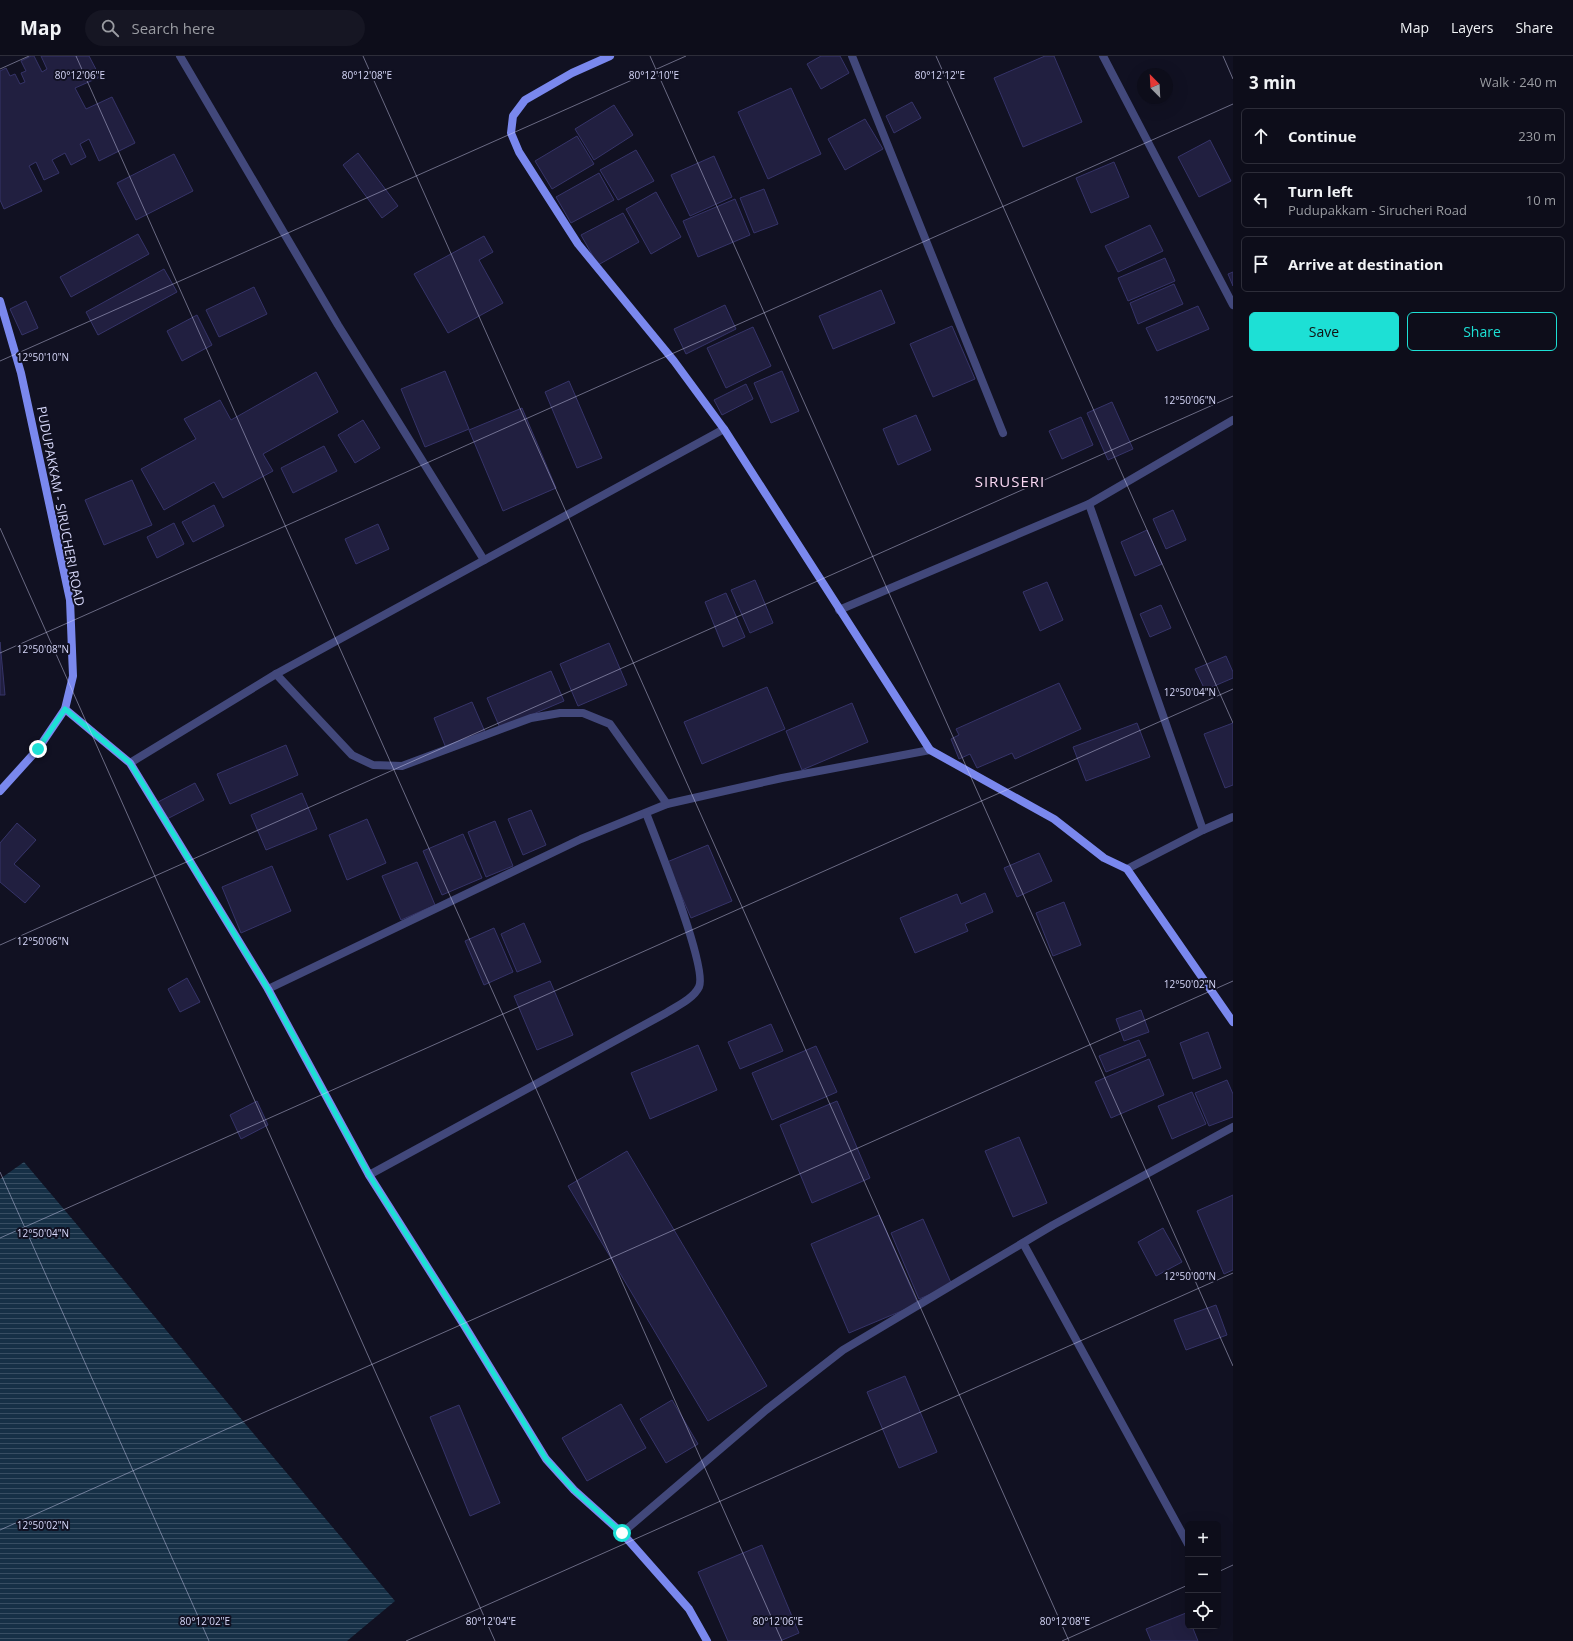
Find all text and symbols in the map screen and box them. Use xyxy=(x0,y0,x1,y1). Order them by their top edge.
search box xyxy=(85,10,365,46)
text: Map xyxy=(20,15,61,41)
icon: search xyxy=(99,17,121,39)
text: Search here xyxy=(131,18,215,38)
text: Map xyxy=(1400,18,1429,37)
text: Layers xyxy=(1451,18,1493,37)
text: Share xyxy=(1515,18,1553,37)
text: 80°12'06"E xyxy=(55,68,105,82)
text: 80°12'08"E xyxy=(342,68,392,82)
text: 80°12'10"E xyxy=(629,68,679,82)
text: 80°12'12"E xyxy=(915,68,965,82)
north arrow xyxy=(1137,68,1173,104)
text: 3 min xyxy=(1249,71,1296,94)
text: Walk · 240 m xyxy=(1480,73,1557,91)
icon: ahead xyxy=(1250,125,1272,147)
text: Continue xyxy=(1288,126,1356,146)
text: 230 m xyxy=(1518,127,1556,145)
text: Turn left xyxy=(1288,181,1353,201)
icon: left xyxy=(1250,189,1272,211)
text: 10 m xyxy=(1526,191,1556,209)
text: Pudupakkam - Sirucheri Road xyxy=(1288,201,1467,219)
icon: arrive xyxy=(1250,253,1272,275)
text: Arrive at destination xyxy=(1288,254,1443,274)
button: Save xyxy=(1249,312,1399,351)
button: Share xyxy=(1407,312,1557,351)
text: 12°50'10"N xyxy=(17,350,69,364)
text: 12°50'06"N xyxy=(1164,393,1216,407)
street label: PUDUPAKKAM - SIRUCHERI ROAD xyxy=(33,405,89,607)
district label: SIRUSERI xyxy=(975,471,1045,491)
text: 12°50'08"N xyxy=(17,642,69,656)
text: 12°50'04"N xyxy=(1164,685,1216,699)
route end xyxy=(29,740,47,758)
text: 12°50'06"N xyxy=(17,934,69,948)
text: 12°50'02"N xyxy=(1164,977,1216,991)
text: 12°50'04"N xyxy=(17,1226,69,1240)
text: 12°50'00"N xyxy=(1164,1269,1216,1283)
text: 12°50'02"N xyxy=(17,1518,69,1532)
map controls xyxy=(1185,1521,1221,1629)
button: + xyxy=(1185,1521,1221,1557)
route start xyxy=(613,1524,631,1542)
button: − xyxy=(1185,1557,1221,1593)
button: locate xyxy=(1185,1593,1221,1629)
text: 80°12'02"E xyxy=(180,1614,230,1628)
text: 80°12'04"E xyxy=(466,1614,516,1628)
text: 80°12'06"E xyxy=(753,1614,803,1628)
text: 80°12'08"E xyxy=(1040,1614,1090,1628)

